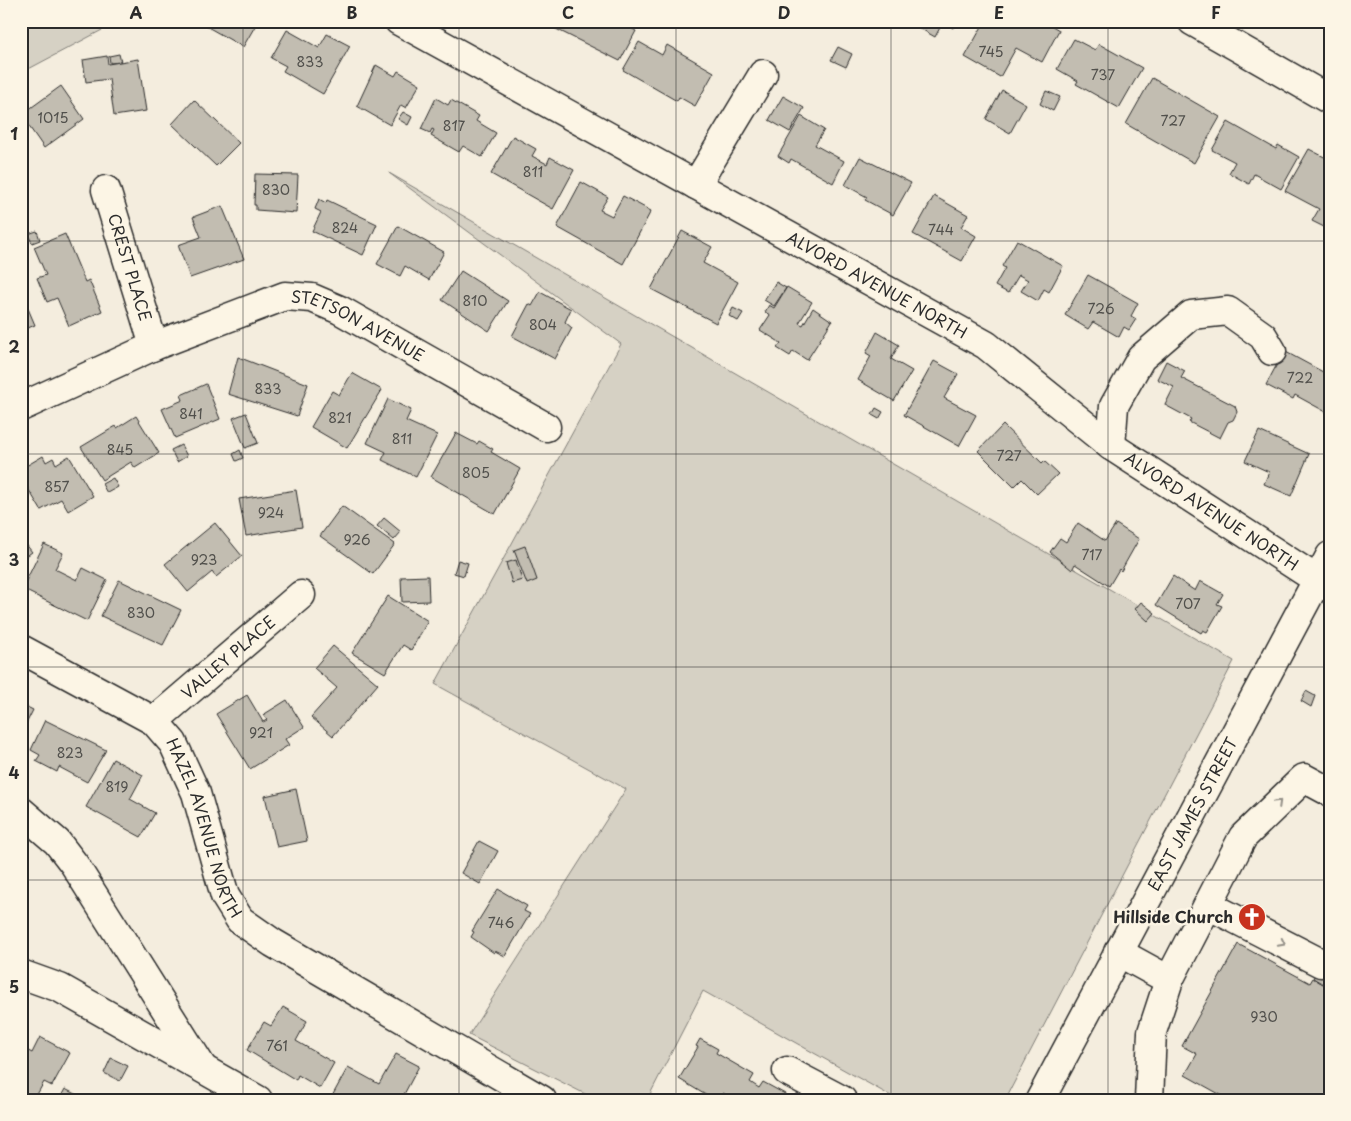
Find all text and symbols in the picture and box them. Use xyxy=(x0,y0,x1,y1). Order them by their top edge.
text: A xyxy=(130,0,143,24)
text: B xyxy=(347,0,358,24)
text: C xyxy=(562,0,574,24)
text: D xyxy=(778,0,790,24)
text: E xyxy=(994,0,1004,24)
text: F xyxy=(1211,0,1221,24)
house number: 745 xyxy=(978,41,1004,62)
house number: 833 xyxy=(297,51,323,72)
house number: 737 xyxy=(1091,64,1115,85)
house number: 1015 xyxy=(38,107,68,128)
house number: 727 xyxy=(1160,110,1186,131)
house number: 817 xyxy=(443,115,466,136)
text: 1 xyxy=(10,121,18,145)
house number: 811 xyxy=(523,161,543,182)
house number: 830 xyxy=(262,179,290,200)
street label: CREST PLACE xyxy=(103,210,159,324)
house number: 824 xyxy=(332,217,358,238)
house number: 744 xyxy=(928,219,954,240)
street label: ALVORD AVENUE NORTH xyxy=(783,224,972,344)
street label: STETSON AVENUE xyxy=(290,283,429,367)
house number: 810 xyxy=(462,290,488,311)
house number: 726 xyxy=(1088,298,1114,319)
house number: 804 xyxy=(529,314,557,335)
text: 2 xyxy=(8,334,20,358)
house number: 722 xyxy=(1287,367,1313,388)
house number: 833 xyxy=(255,378,281,399)
house number: 841 xyxy=(179,403,203,424)
house number: 821 xyxy=(328,407,352,428)
house number: 811 xyxy=(392,428,412,449)
house number: 845 xyxy=(107,439,133,460)
house number: 727 xyxy=(996,445,1022,466)
street label: ALVORD AVENUE NORTH xyxy=(1120,445,1304,576)
house number: 805 xyxy=(462,462,490,483)
house number: 857 xyxy=(44,476,70,497)
house number: 924 xyxy=(258,502,284,523)
house number: 926 xyxy=(344,529,371,550)
house number: 717 xyxy=(1082,544,1103,565)
text: 3 xyxy=(9,547,19,571)
house number: 923 xyxy=(191,549,217,570)
house number: 707 xyxy=(1175,593,1201,614)
house number: 830 xyxy=(127,602,155,623)
street label: VALLEY PLACE xyxy=(175,609,280,704)
house number: 921 xyxy=(249,722,273,743)
street label: EAST JAMES STREET xyxy=(1141,732,1242,895)
street label: HAZEL AVENUE NORTH xyxy=(161,733,249,922)
house number: 823 xyxy=(57,742,83,763)
text: 4 xyxy=(9,760,20,784)
house number: 819 xyxy=(105,776,129,797)
one-way arrow xyxy=(1272,800,1281,809)
church icon: Hillside Church xyxy=(1237,902,1267,932)
place label: Hillside Church xyxy=(1113,904,1233,928)
house number: 746 xyxy=(488,912,514,933)
one-way arrow xyxy=(1277,937,1286,947)
text: 5 xyxy=(9,974,19,998)
house number: 930 xyxy=(1250,1006,1278,1027)
house number: 761 xyxy=(266,1035,288,1056)

